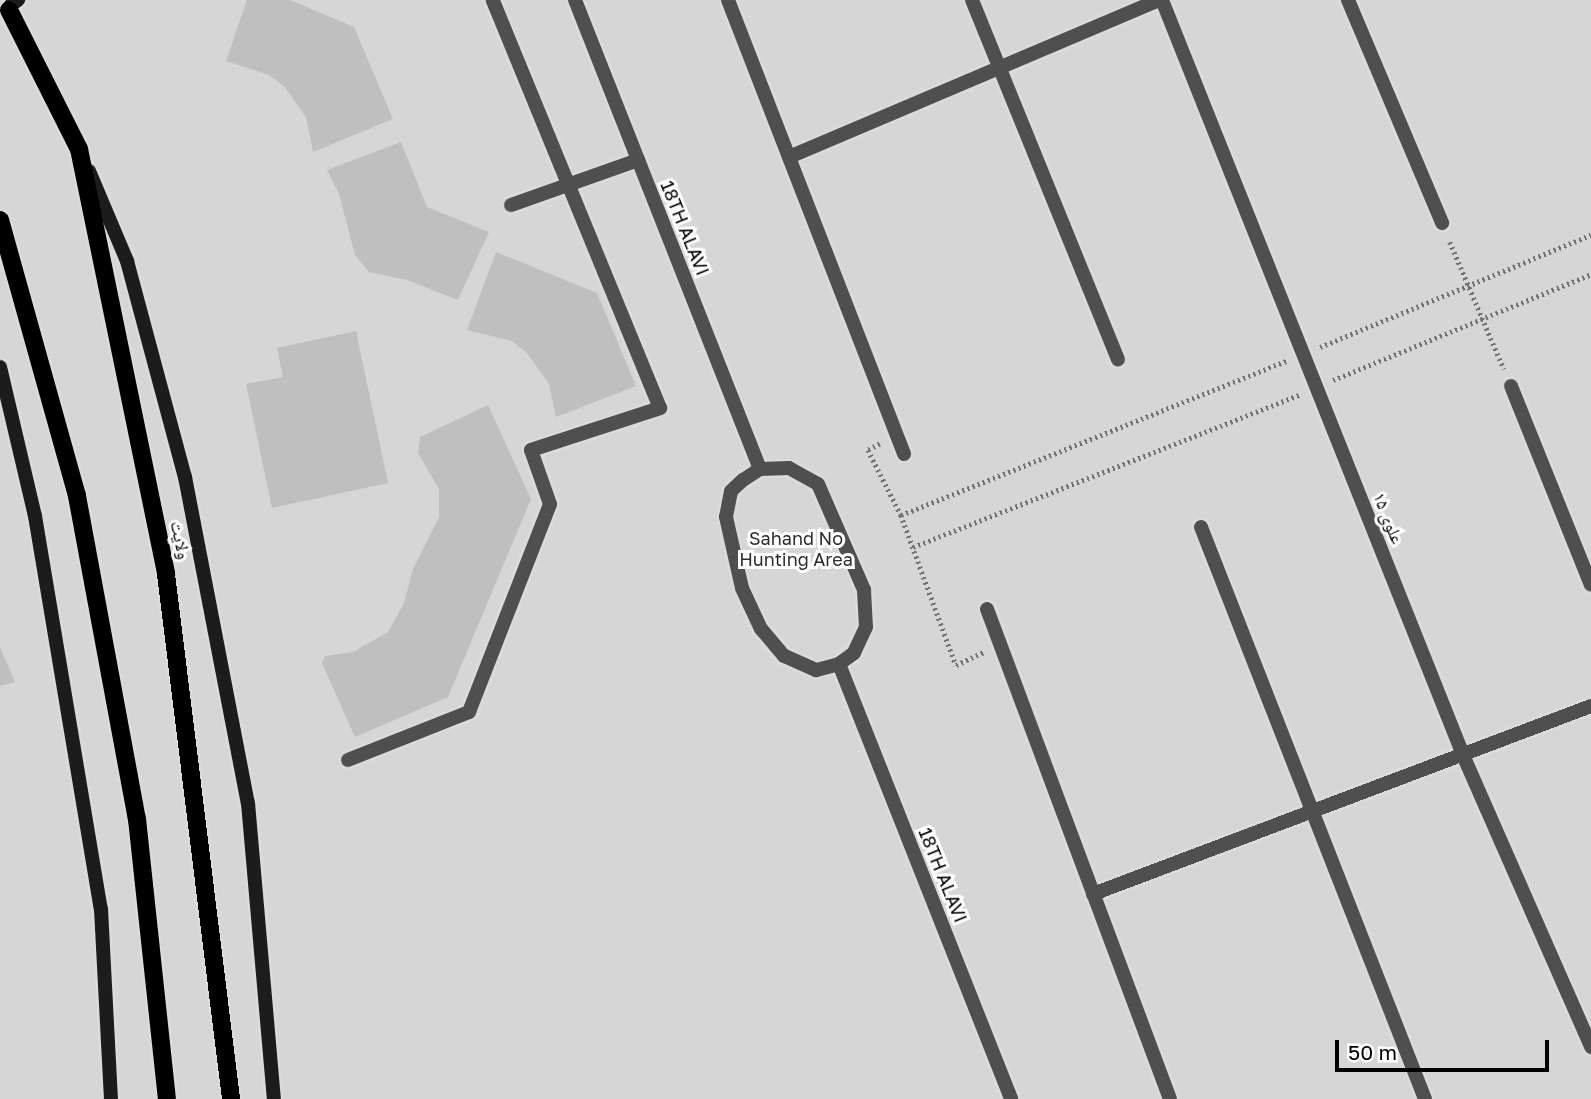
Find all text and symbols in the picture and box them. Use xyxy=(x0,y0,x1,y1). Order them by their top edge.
street label: 18TH ALAVI xyxy=(656,178,714,278)
street label: علوی ۱۵ xyxy=(1369,489,1409,547)
street label: ولایت xyxy=(166,519,196,561)
park label: Sahand No Hunting Area xyxy=(739,528,853,570)
street label: 18TH ALAVI xyxy=(914,825,972,925)
scale bar xyxy=(1339,1026,1552,1070)
text: 50 m xyxy=(1348,1039,1397,1065)

